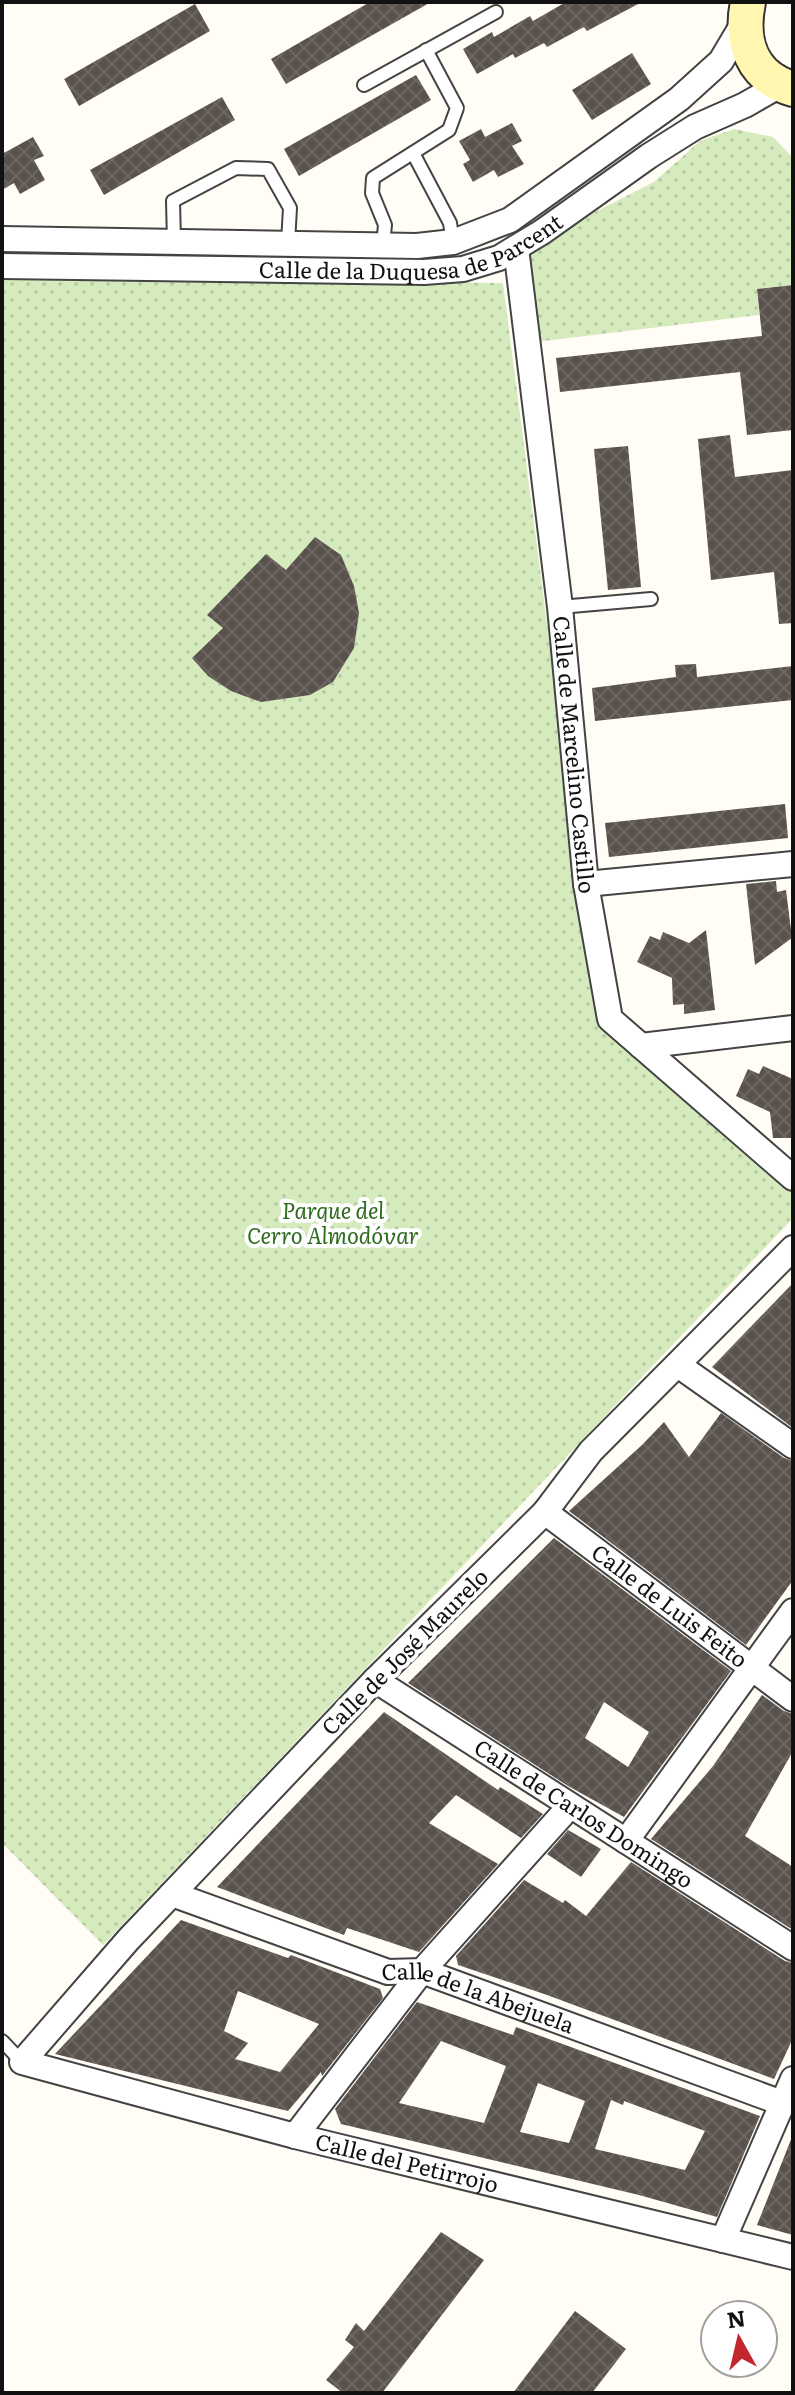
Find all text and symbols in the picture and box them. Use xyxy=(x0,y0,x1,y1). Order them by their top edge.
street label: Calle de la Duquesa de Parcent xyxy=(259,204,569,287)
street label: Calle de Marcelino Castillo xyxy=(546,614,605,896)
park label: Parque del Cerro Almodóvar xyxy=(247,1193,419,1251)
street label: Calle de Luis Feito xyxy=(585,1535,756,1675)
street label: Calle de José Maurelo xyxy=(313,1560,495,1742)
street label: Calle de Carlos Domingo xyxy=(468,1730,701,1895)
street label: Calle de la Abejuela xyxy=(381,1953,580,2041)
street label: Calle del Petirrojo xyxy=(312,2124,502,2200)
north arrow xyxy=(699,2299,779,2379)
text: N xyxy=(725,2300,747,2335)

